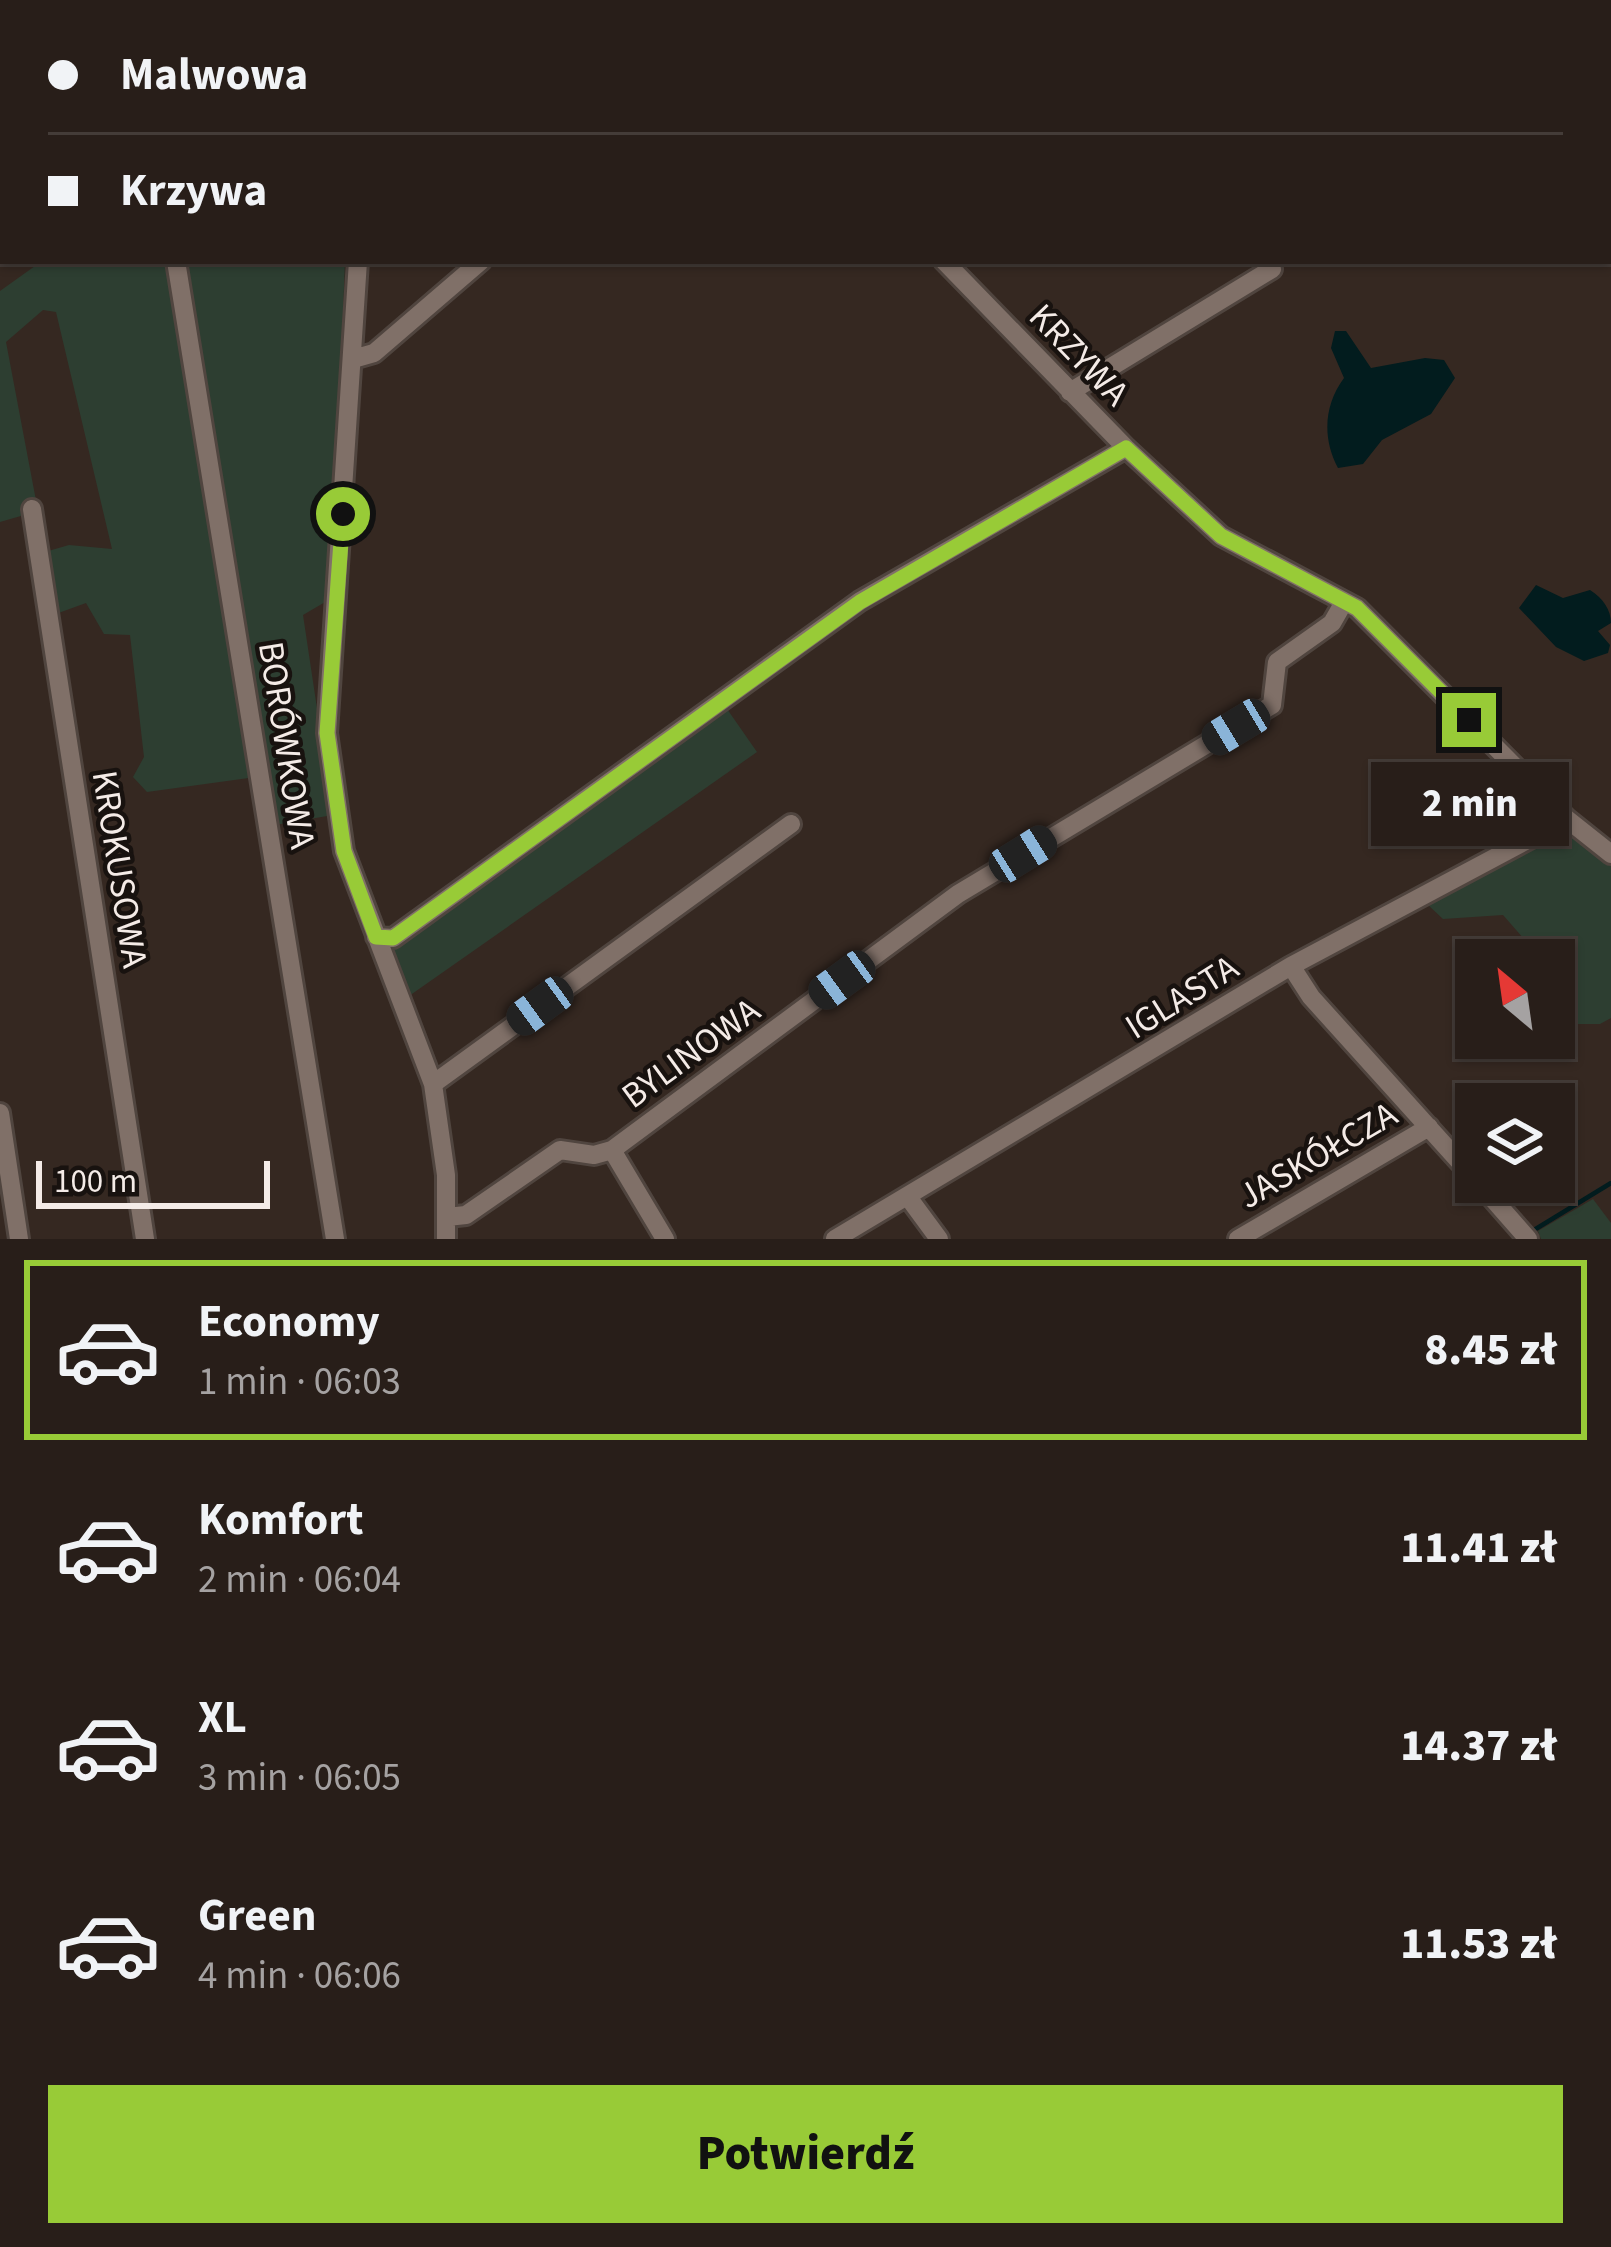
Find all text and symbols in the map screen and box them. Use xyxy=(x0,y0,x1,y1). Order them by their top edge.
text: Malwowa xyxy=(120,43,308,107)
text: Krzywa xyxy=(120,159,267,223)
street label: KRZYWA xyxy=(1017,292,1141,418)
route start xyxy=(316,487,370,541)
street label: BORÓWKOWA xyxy=(245,638,328,853)
car xyxy=(1196,693,1276,761)
route end xyxy=(1442,693,1496,747)
callout: 2 min xyxy=(1370,762,1568,846)
street label: KROKUSOWA xyxy=(79,767,160,972)
text: 2 min xyxy=(1422,776,1518,832)
car xyxy=(983,820,1063,888)
north arrow xyxy=(1455,939,1575,1059)
map controls xyxy=(1455,939,1575,1203)
street label: IGLASTA xyxy=(1115,942,1249,1052)
car xyxy=(802,944,882,1016)
car xyxy=(500,970,580,1042)
street label: BYLINOWA xyxy=(611,985,771,1121)
button: layers xyxy=(1455,1083,1575,1203)
street label: JASKÓŁCZA xyxy=(1229,1089,1407,1221)
scale bar xyxy=(36,1155,270,1208)
text: 100 m xyxy=(54,1158,137,1205)
text: Economy xyxy=(198,1290,380,1354)
icon: car xyxy=(54,1296,162,1404)
text: 8.45 zł xyxy=(1424,1318,1557,1382)
text: 1 min · 06:03 xyxy=(198,1354,401,1410)
text: Komfort xyxy=(198,1488,363,1552)
icon: car xyxy=(54,1494,162,1602)
text: 11.41 zł xyxy=(1400,1516,1557,1580)
text: 2 min · 06:04 xyxy=(198,1552,401,1608)
text: XL xyxy=(198,1686,247,1750)
icon: car xyxy=(54,1692,162,1800)
text: 14.37 zł xyxy=(1400,1714,1557,1778)
text: 3 min · 06:05 xyxy=(198,1750,401,1806)
text: Green xyxy=(198,1884,317,1948)
icon: car xyxy=(54,1890,162,1998)
text: 11.53 zł xyxy=(1400,1912,1557,1976)
text: 4 min · 06:06 xyxy=(198,1948,401,2004)
button: Potwierdź xyxy=(48,2085,1563,2223)

